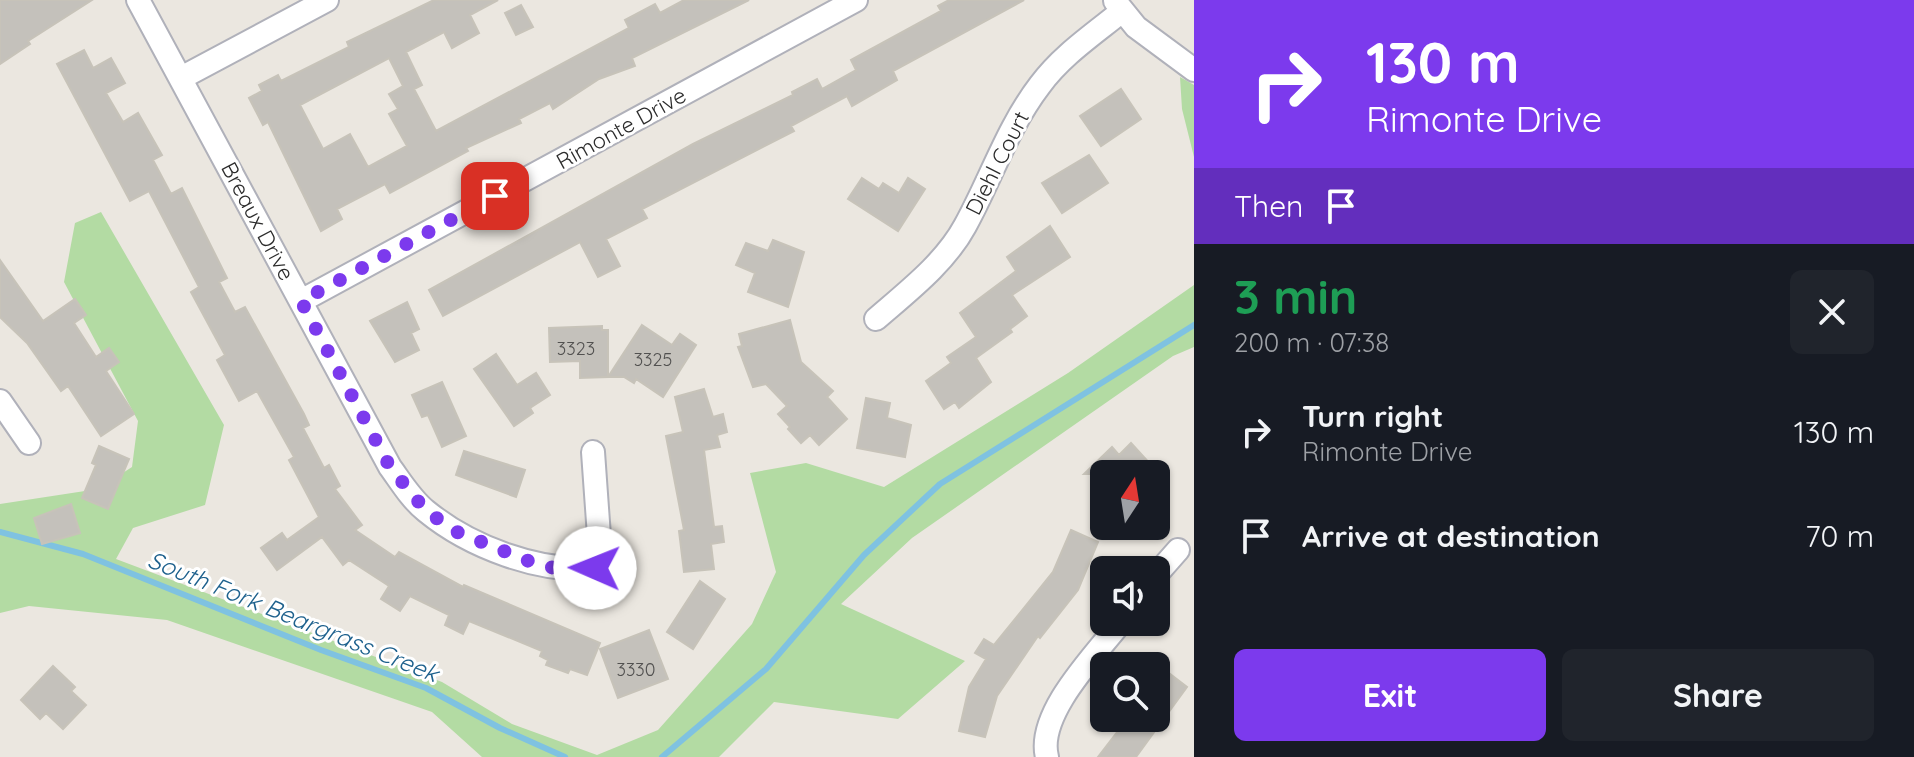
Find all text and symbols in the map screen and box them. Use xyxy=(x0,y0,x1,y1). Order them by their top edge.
text: 130 m xyxy=(1366,27,1520,97)
icon: right xyxy=(1234,32,1338,136)
street label: Rimonte Drive xyxy=(551,81,691,175)
text: Rimonte Drive xyxy=(1366,96,1602,141)
street label: Diehl Court xyxy=(959,106,1035,220)
street label: Breaux Drive xyxy=(215,157,301,285)
pin xyxy=(461,162,529,230)
icon: arrive xyxy=(473,174,517,218)
icon: arrive xyxy=(1319,184,1363,228)
text: Then xyxy=(1234,187,1303,225)
text: 3 min xyxy=(1234,266,1357,326)
button: close xyxy=(1790,270,1874,354)
text: 200 m · 07:38 xyxy=(1234,326,1389,359)
house number: 3323 xyxy=(557,337,595,360)
house number: 3325 xyxy=(634,348,672,371)
text: Turn right xyxy=(1302,397,1443,435)
icon: right xyxy=(1234,410,1278,454)
text: 130 m xyxy=(1794,413,1874,451)
text: Rimonte Drive xyxy=(1302,435,1472,468)
north arrow xyxy=(1090,460,1170,540)
map controls xyxy=(1090,460,1170,732)
icon: arrive xyxy=(1234,514,1278,558)
text: Arrive at destination xyxy=(1302,517,1600,555)
text: 70 m xyxy=(1805,517,1874,555)
position arrow xyxy=(553,526,637,610)
water label: South Fork Beargrass Creek xyxy=(144,544,445,689)
button: sound xyxy=(1090,556,1170,636)
button: Exit xyxy=(1234,649,1546,741)
button: Share xyxy=(1562,649,1874,741)
button: search xyxy=(1090,652,1170,732)
house number: 3330 xyxy=(616,658,656,681)

